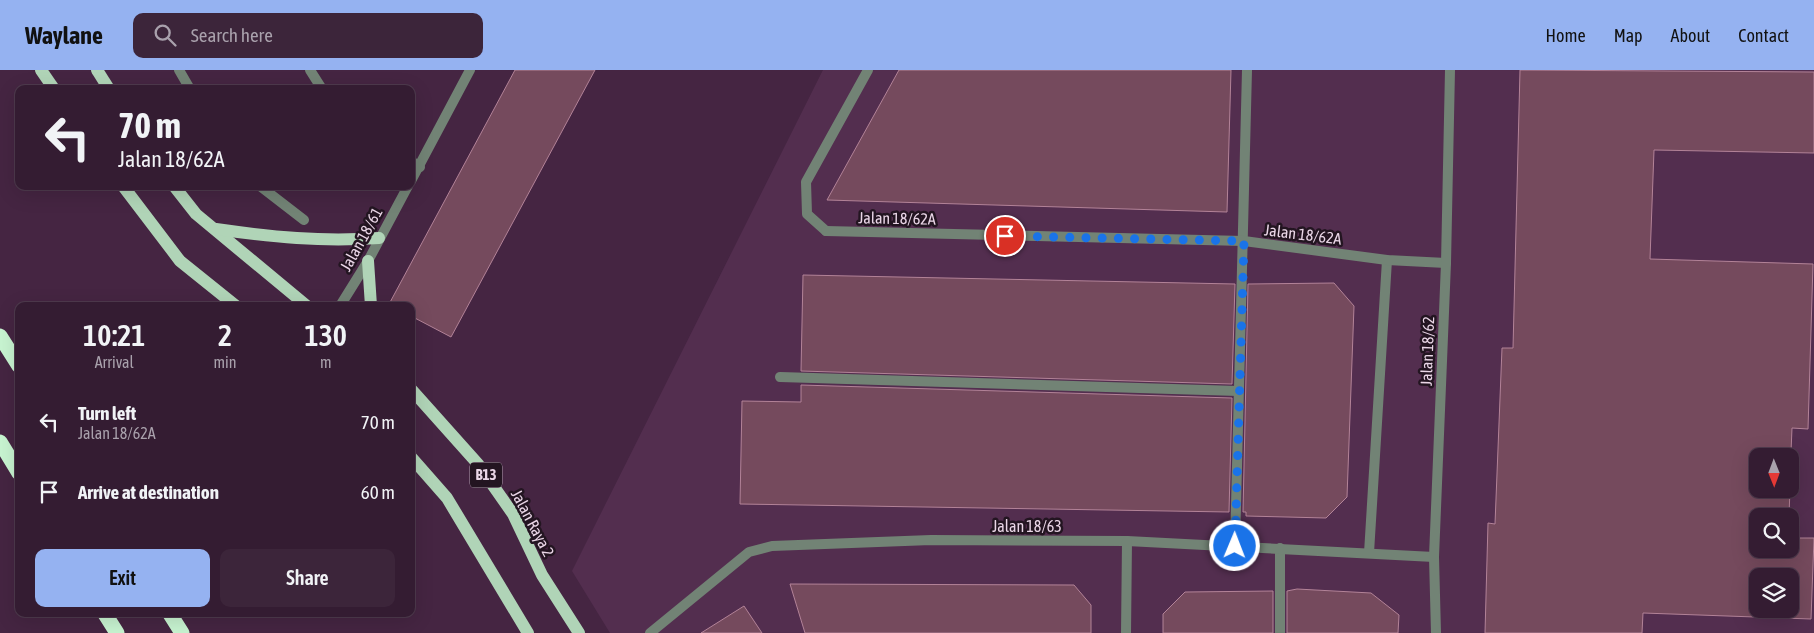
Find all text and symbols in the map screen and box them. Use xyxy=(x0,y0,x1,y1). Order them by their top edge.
search box xyxy=(133,13,483,58)
icon: search xyxy=(151,21,179,49)
text: Waylane xyxy=(25,22,103,49)
text: Search here xyxy=(191,24,273,46)
text: Home xyxy=(1546,25,1586,46)
text: Map xyxy=(1614,25,1643,46)
text: About xyxy=(1671,25,1710,46)
text: Contact xyxy=(1738,25,1789,46)
icon: left xyxy=(35,105,100,170)
text: 70 m xyxy=(118,105,181,145)
text: Jalan 18/62A xyxy=(118,146,225,172)
street label: Jalan 18/61 xyxy=(336,204,386,274)
street label: Jalan 18/62A xyxy=(858,208,936,228)
pin xyxy=(984,215,1026,257)
street label: Jalan 18/62A xyxy=(1263,220,1343,248)
icon: arrive xyxy=(991,222,1019,250)
street label: Jalan 18/62 xyxy=(1417,316,1437,386)
text: 10:21 xyxy=(83,318,145,352)
text: 2 xyxy=(218,318,232,352)
text: 130 xyxy=(305,318,347,352)
text: Arrival xyxy=(95,353,134,371)
text: min xyxy=(214,353,237,371)
text: m xyxy=(320,353,332,371)
text: Turn left xyxy=(78,402,136,424)
icon: left xyxy=(35,408,63,436)
text: 70 m xyxy=(361,411,395,433)
text: Jalan 18/62A xyxy=(78,424,156,442)
north arrow xyxy=(1749,448,1799,498)
map controls xyxy=(1749,448,1799,618)
road number: B13 xyxy=(470,462,502,488)
icon: arrive xyxy=(35,478,63,506)
text: Arrive at destination xyxy=(78,481,219,503)
text: 60 m xyxy=(361,481,395,503)
street label: Jalan Raya 2 xyxy=(507,486,558,560)
button: search xyxy=(1749,508,1799,558)
street label: Jalan 18/63 xyxy=(992,517,1062,535)
position arrow xyxy=(1208,519,1260,571)
button: Exit xyxy=(35,549,210,607)
button: Share xyxy=(220,549,395,607)
button: layers xyxy=(1749,568,1799,618)

